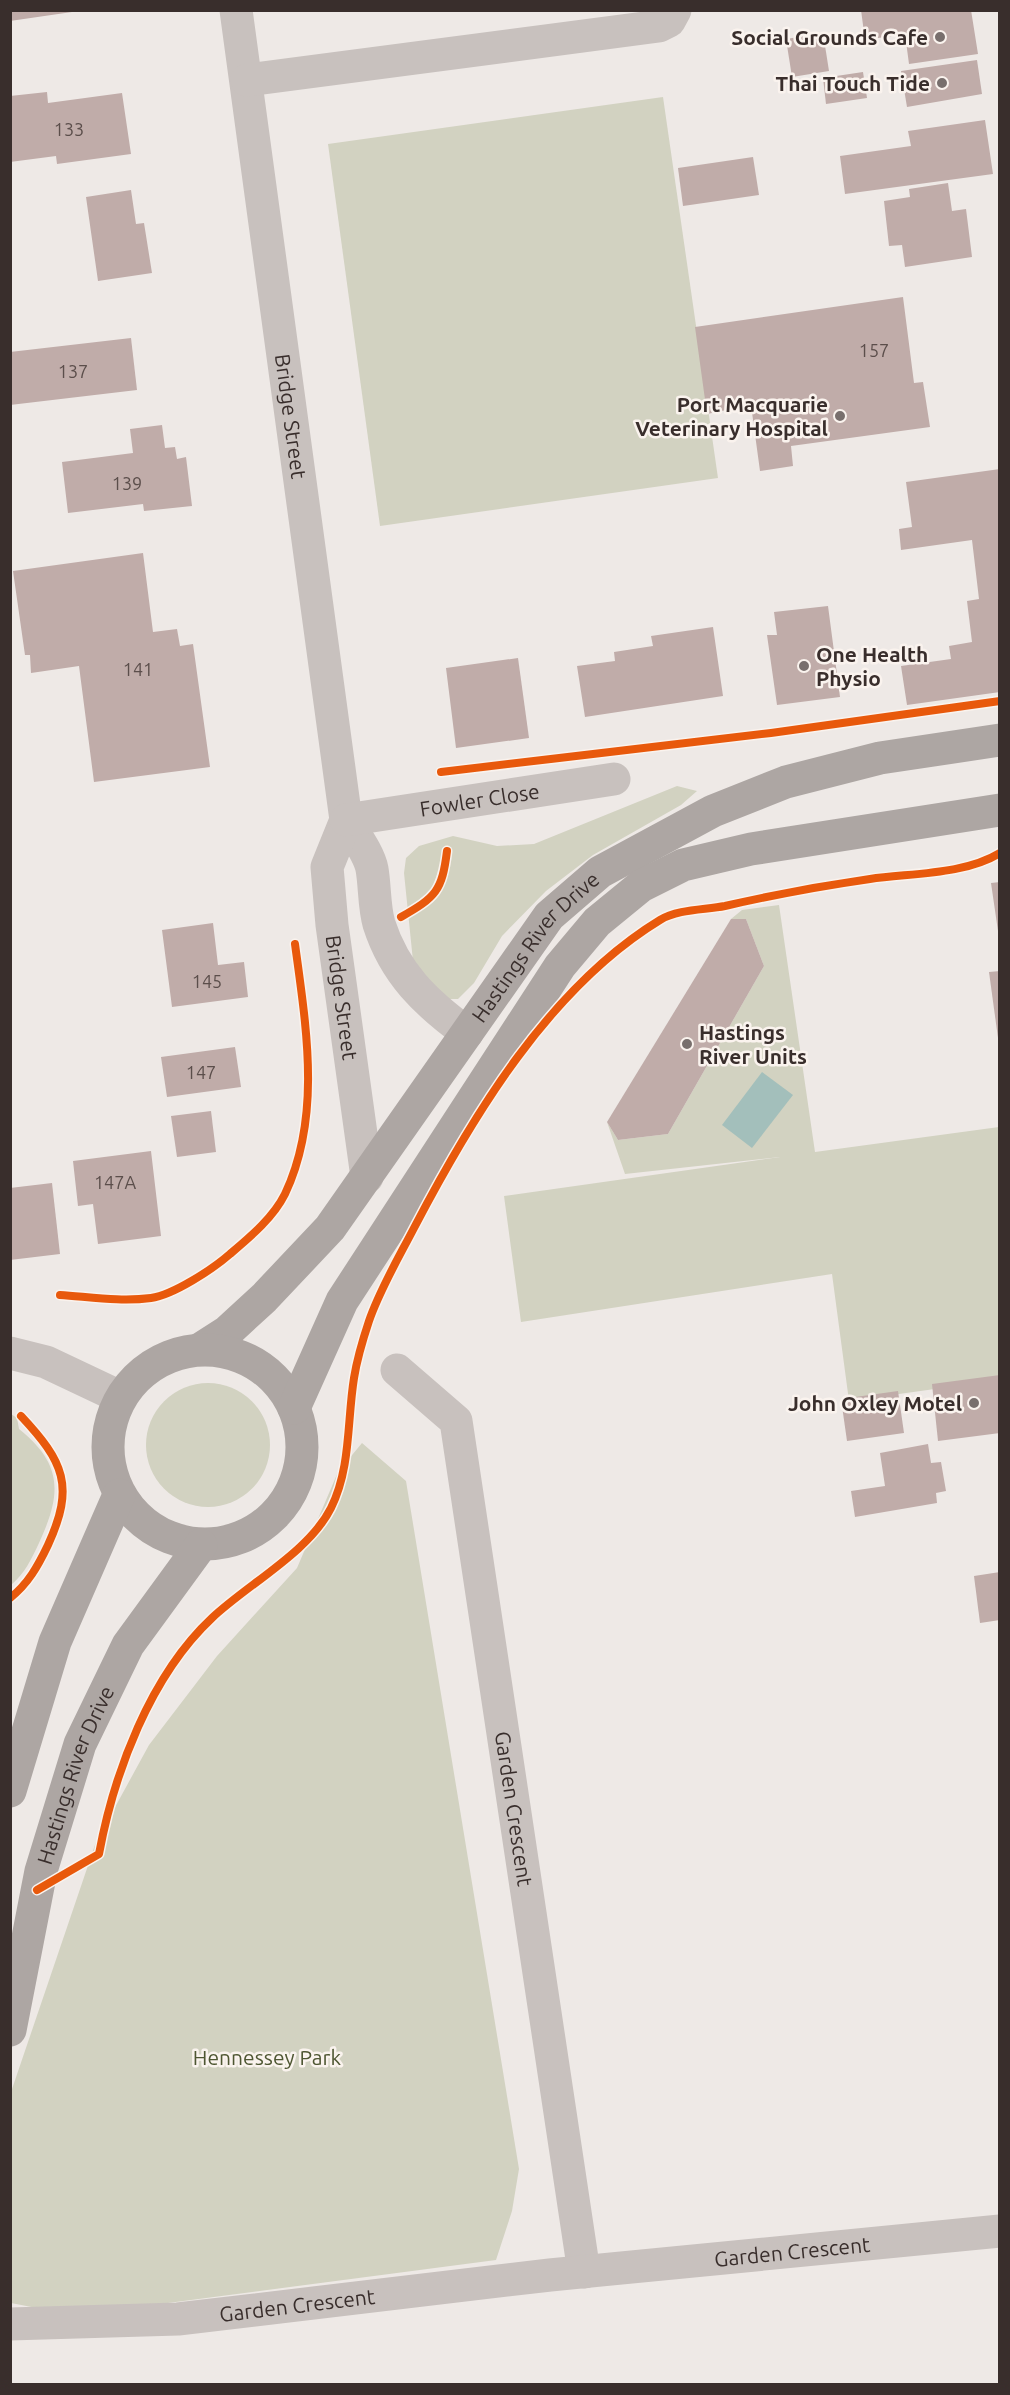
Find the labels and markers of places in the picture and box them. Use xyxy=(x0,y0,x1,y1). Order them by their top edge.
place label: Social Grounds Cafe xyxy=(731,25,928,49)
marker: Social Grounds Cafe xyxy=(933,30,947,44)
place label: Thai Touch Tide xyxy=(776,71,930,95)
marker: Thai Touch Tide xyxy=(935,76,949,90)
place label: Port Macquarie Veterinary Hospital xyxy=(635,392,828,440)
marker: Port Macquarie Veterinary Hospital xyxy=(833,409,847,423)
place label: One Health Physio xyxy=(816,642,928,690)
marker: One Health Physio xyxy=(797,659,811,673)
place label: Hastings River Units xyxy=(699,1020,807,1068)
marker: Hastings River Units xyxy=(680,1037,694,1051)
place label: John Oxley Motel xyxy=(788,1391,962,1415)
marker: John Oxley Motel xyxy=(967,1396,981,1410)

